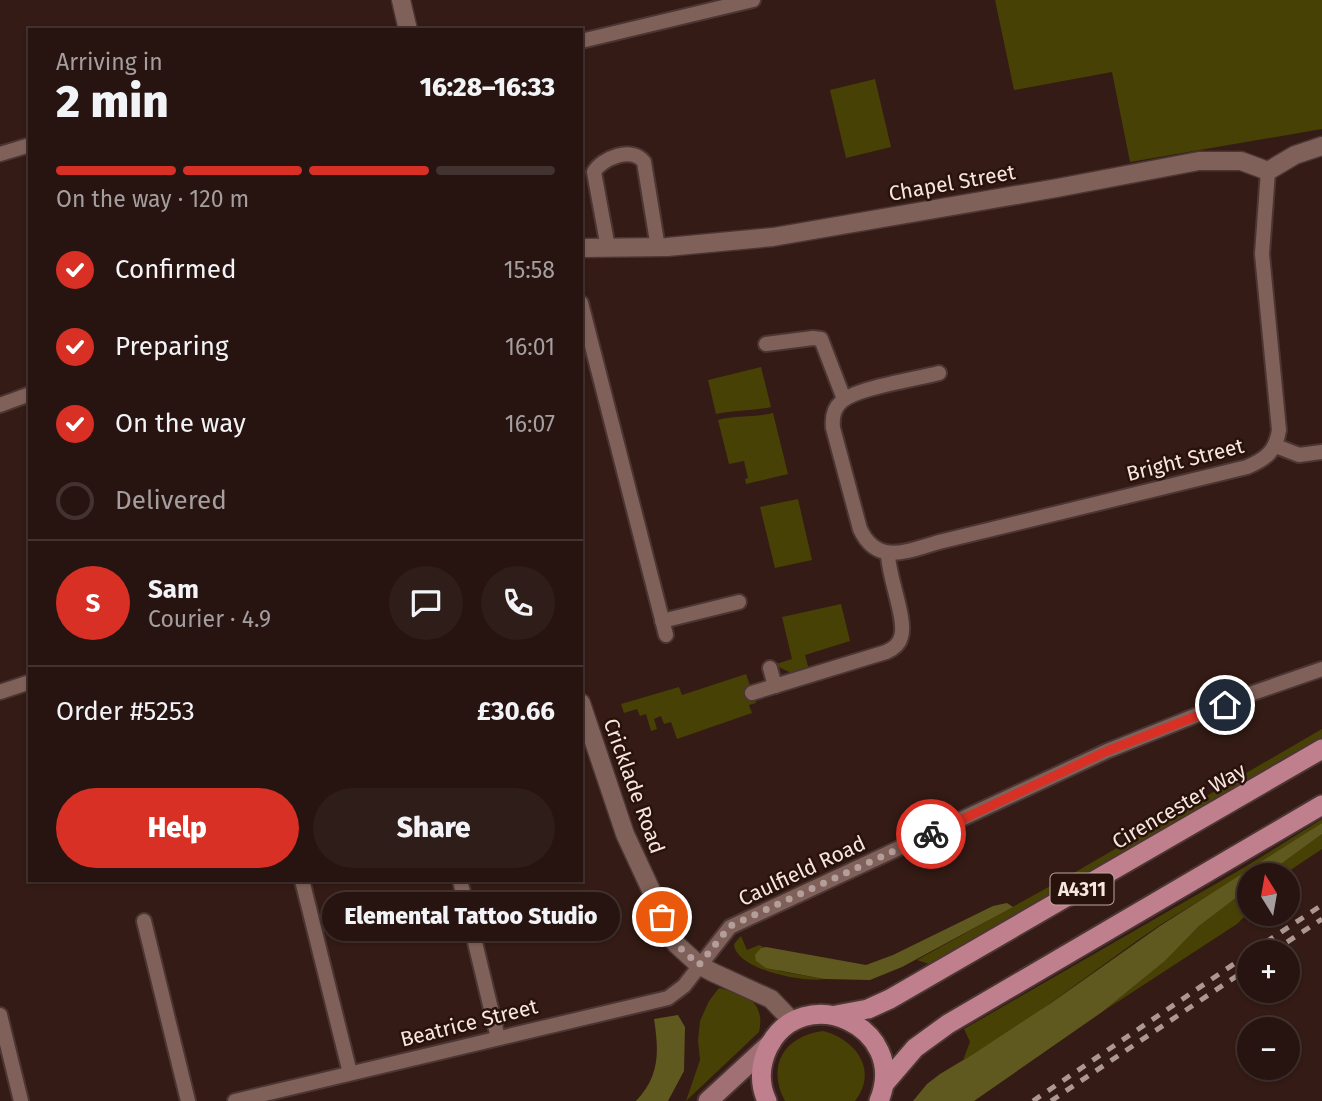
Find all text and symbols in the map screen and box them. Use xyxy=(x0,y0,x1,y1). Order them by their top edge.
text: Arriving in xyxy=(56,48,163,76)
text: 16:28–16:33 xyxy=(420,72,555,103)
text: 2 min xyxy=(56,74,169,129)
street label: Chapel Street xyxy=(887,159,1018,207)
text: On the way · 120 m xyxy=(56,185,249,213)
icon: check xyxy=(56,251,94,289)
text: Confirmed xyxy=(115,254,236,285)
text: 15:58 xyxy=(504,256,555,284)
icon: check xyxy=(56,328,94,366)
text: Preparing xyxy=(115,331,228,362)
text: 16:01 xyxy=(505,333,555,361)
icon: check xyxy=(56,405,94,443)
text: On the way xyxy=(115,408,246,439)
text: 16:07 xyxy=(505,410,555,438)
street label: Bright Street xyxy=(1124,433,1247,487)
text: Delivered xyxy=(115,485,227,516)
button: chat xyxy=(389,566,463,640)
button: phone xyxy=(481,566,555,640)
text: Sam xyxy=(148,574,199,605)
text: S xyxy=(86,588,100,619)
text: Courier · 4.9 xyxy=(148,605,271,633)
pin xyxy=(1195,675,1255,735)
icon: home xyxy=(1206,686,1244,724)
text: Order #5253 xyxy=(56,696,195,727)
text: £30.66 xyxy=(477,696,555,727)
street label: Cricklade Road xyxy=(598,715,670,857)
street label: Cirencester Way xyxy=(1107,757,1251,855)
button: Help xyxy=(56,788,299,868)
button: Share xyxy=(313,788,555,868)
courier xyxy=(896,799,966,869)
icon: bike xyxy=(912,815,950,853)
street label: Caulfield Road xyxy=(734,830,870,912)
north arrow xyxy=(1237,863,1300,926)
map controls xyxy=(1237,863,1300,1080)
road number: A4311 xyxy=(1050,874,1114,904)
pin xyxy=(632,887,692,947)
callout: Elemental Tattoo Studio xyxy=(322,892,620,942)
icon: bag xyxy=(643,898,681,936)
text: Elemental Tattoo Studio xyxy=(345,902,597,930)
button: + xyxy=(1237,940,1300,1003)
street label: Beatrice Street xyxy=(398,993,541,1053)
button: − xyxy=(1237,1017,1300,1080)

